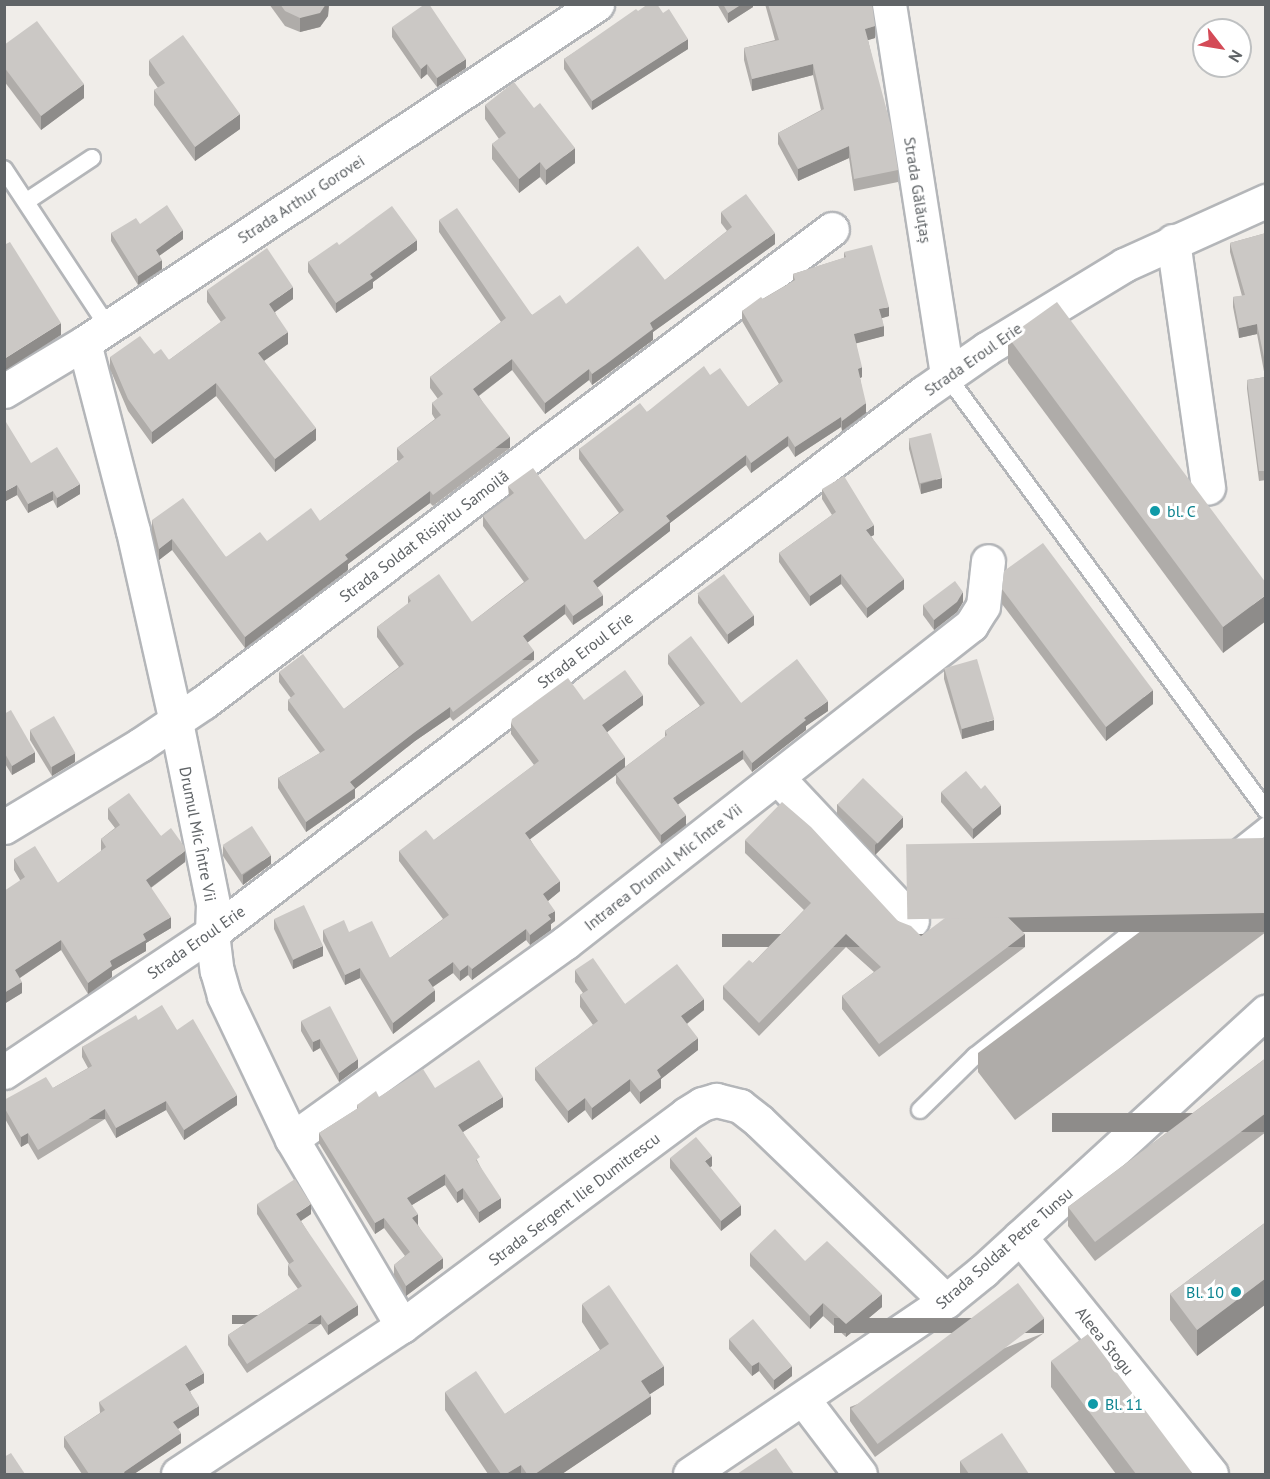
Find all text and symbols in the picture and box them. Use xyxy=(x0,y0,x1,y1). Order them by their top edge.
north arrow xyxy=(1192,18,1252,78)
text: N xyxy=(1224,47,1247,66)
street label: Strada Gălăuțaș xyxy=(900,136,936,244)
street label: Strada Arthur Gorovei xyxy=(234,151,368,247)
street label: Strada Eroul Erie xyxy=(921,318,1025,400)
street label: Strada Soldat Risipitu Samoilă xyxy=(336,466,512,606)
place label: bl. C xyxy=(1167,501,1197,521)
marker: bl. C xyxy=(1148,504,1162,518)
street label: Strada Eroul Erie xyxy=(533,608,637,692)
street label: Drumul Mic Între Vii xyxy=(175,765,221,903)
street label: Intrarea Drumul Mic Între Vii xyxy=(580,799,746,935)
street label: Strada Eroul Erie xyxy=(144,901,248,983)
street label: Strada Sergent Ilie Dumitrescu xyxy=(485,1128,663,1270)
street label: Strada Soldat Petre Tunsu xyxy=(931,1183,1077,1313)
place label: Bl. 10 xyxy=(1185,1282,1224,1302)
marker: Bl. 10 xyxy=(1229,1285,1243,1299)
street label: Aleea Stogu xyxy=(1072,1303,1138,1379)
place label: Bl. 11 xyxy=(1105,1394,1144,1414)
marker: Bl. 11 xyxy=(1086,1397,1100,1411)

